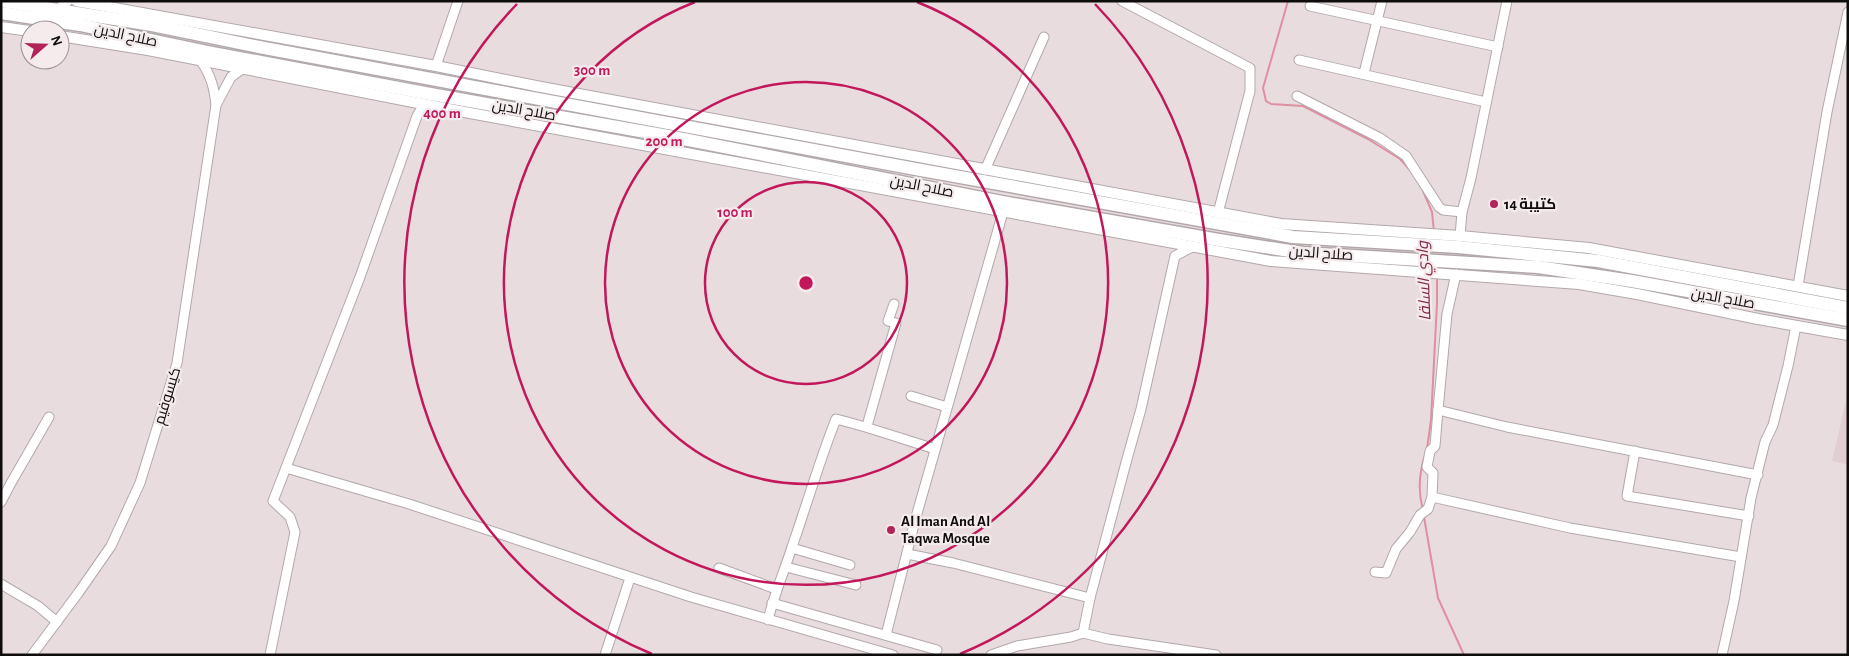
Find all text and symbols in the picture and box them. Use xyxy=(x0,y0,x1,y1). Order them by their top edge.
north arrow xyxy=(20,20,70,70)
street label: صلاح الدين xyxy=(92,21,159,52)
text: N xyxy=(48,34,65,48)
text: 300 m xyxy=(574,63,610,78)
street label: صلاح الدين xyxy=(490,98,557,126)
text: 400 m xyxy=(423,106,461,121)
text: 200 m xyxy=(645,134,683,149)
street label: صلاح الدين xyxy=(888,173,955,203)
place label: كتيبة 14 xyxy=(1504,197,1556,212)
marker: كتيبة 14 xyxy=(1488,198,1500,210)
text: 100 m xyxy=(717,205,753,220)
water label: وادي السلقا xyxy=(1415,239,1437,321)
street label: صلاح الدين xyxy=(1288,244,1354,266)
centre of rings xyxy=(797,274,815,292)
street label: صلاح الدين xyxy=(1689,286,1756,314)
street label: كيسوفيم xyxy=(152,366,185,427)
place label: Al Iman And Al Taqwa Mosque xyxy=(901,514,990,546)
marker: Al Iman And Al Taqwa Mosque xyxy=(885,524,897,536)

